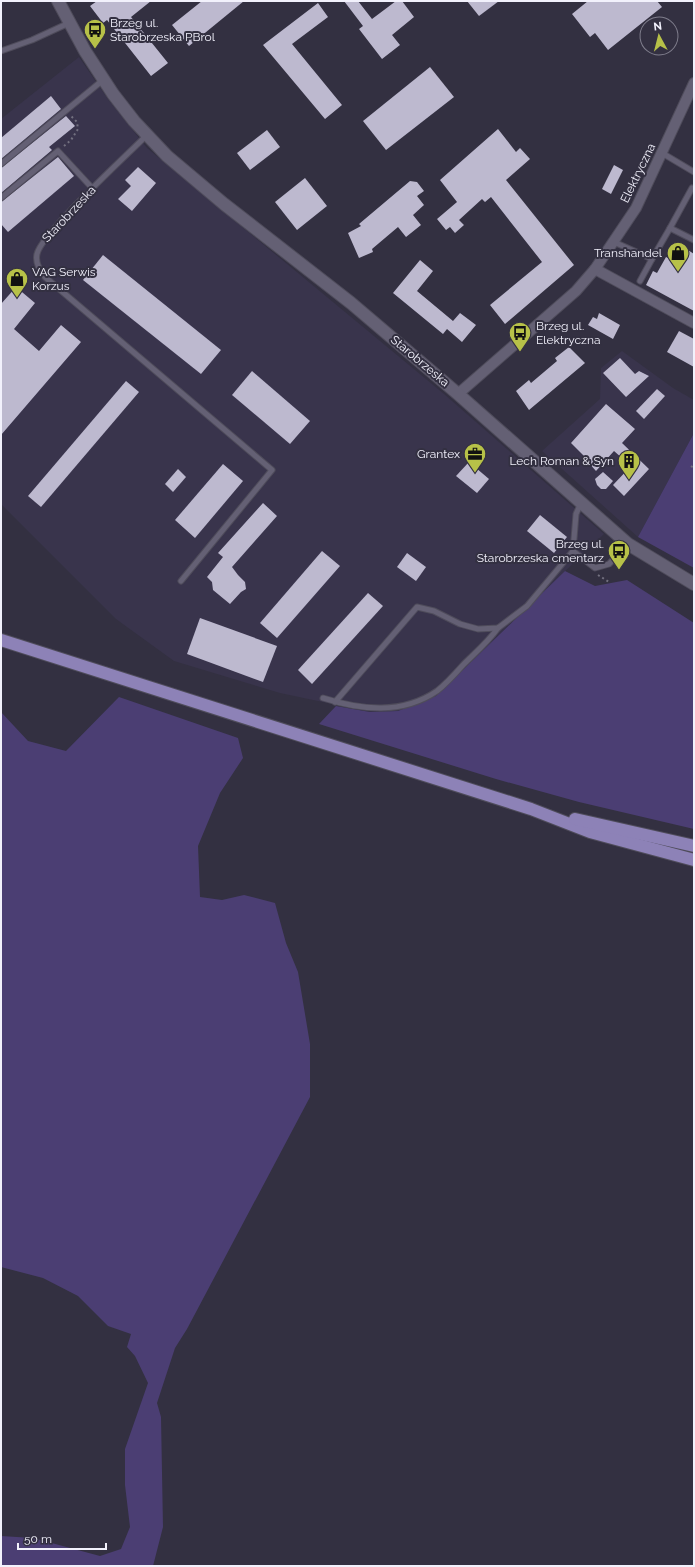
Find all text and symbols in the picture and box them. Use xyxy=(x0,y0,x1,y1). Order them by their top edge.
place label: Brzeg ul. Starobrzeska PBrol xyxy=(110,16,216,44)
north arrow xyxy=(639,16,679,56)
bus stop icon: Brzeg ul. Starobrzeska PBrol xyxy=(82,17,108,50)
text: N xyxy=(653,20,663,34)
street label: Elektryczna xyxy=(618,141,658,205)
street label: Starobrzeska xyxy=(39,183,99,245)
shop icon: Transhandel xyxy=(665,240,691,273)
place label: Transhandel xyxy=(594,246,663,260)
place label: VAG Serwis Korzus xyxy=(32,265,96,293)
shop icon: VAG Serwis Korzus xyxy=(4,266,30,299)
place label: Brzeg ul. Elektryczna xyxy=(536,319,601,347)
bus stop icon: Brzeg ul. Elektryczna xyxy=(507,320,533,353)
street label: Starobrzeska xyxy=(388,332,452,390)
office icon: Grantex xyxy=(462,441,488,474)
place label: Grantex xyxy=(417,447,460,461)
building icon: Lech Roman & Syn xyxy=(616,448,642,481)
place label: Lech Roman & Syn xyxy=(509,454,614,468)
place label: Brzeg ul. Starobrzeska cmentarz xyxy=(477,537,604,565)
bus stop icon: Brzeg ul. Starobrzeska cmentarz xyxy=(606,538,632,571)
scale bar xyxy=(18,1525,106,1551)
text: 50 m xyxy=(24,1532,52,1546)

